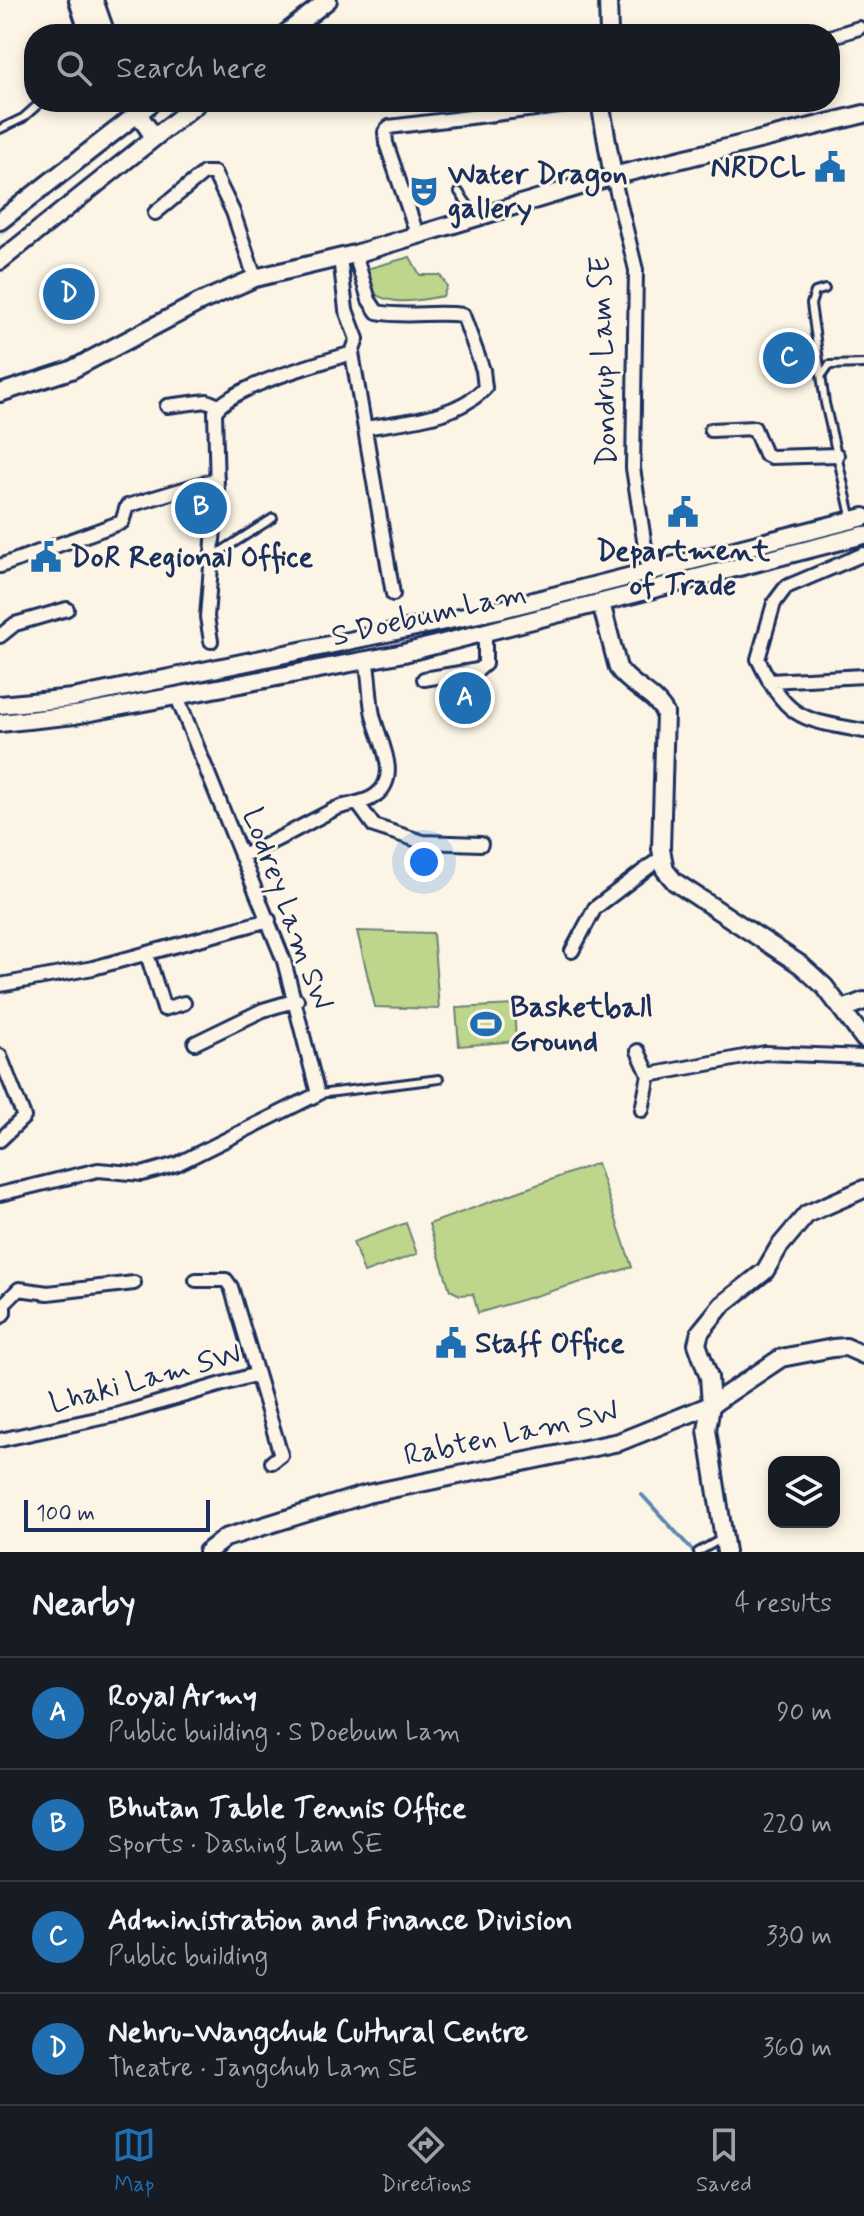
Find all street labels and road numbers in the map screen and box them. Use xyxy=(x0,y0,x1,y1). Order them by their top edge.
street label: Dondrup Lam SE xyxy=(581,255,627,467)
street label: S Doebum Lam xyxy=(328,574,530,656)
street label: Lodrey Lam SW xyxy=(232,803,342,1015)
street label: Lhaki Lam SW xyxy=(45,1335,245,1423)
street label: Rabten Lam SW xyxy=(400,1392,622,1476)

